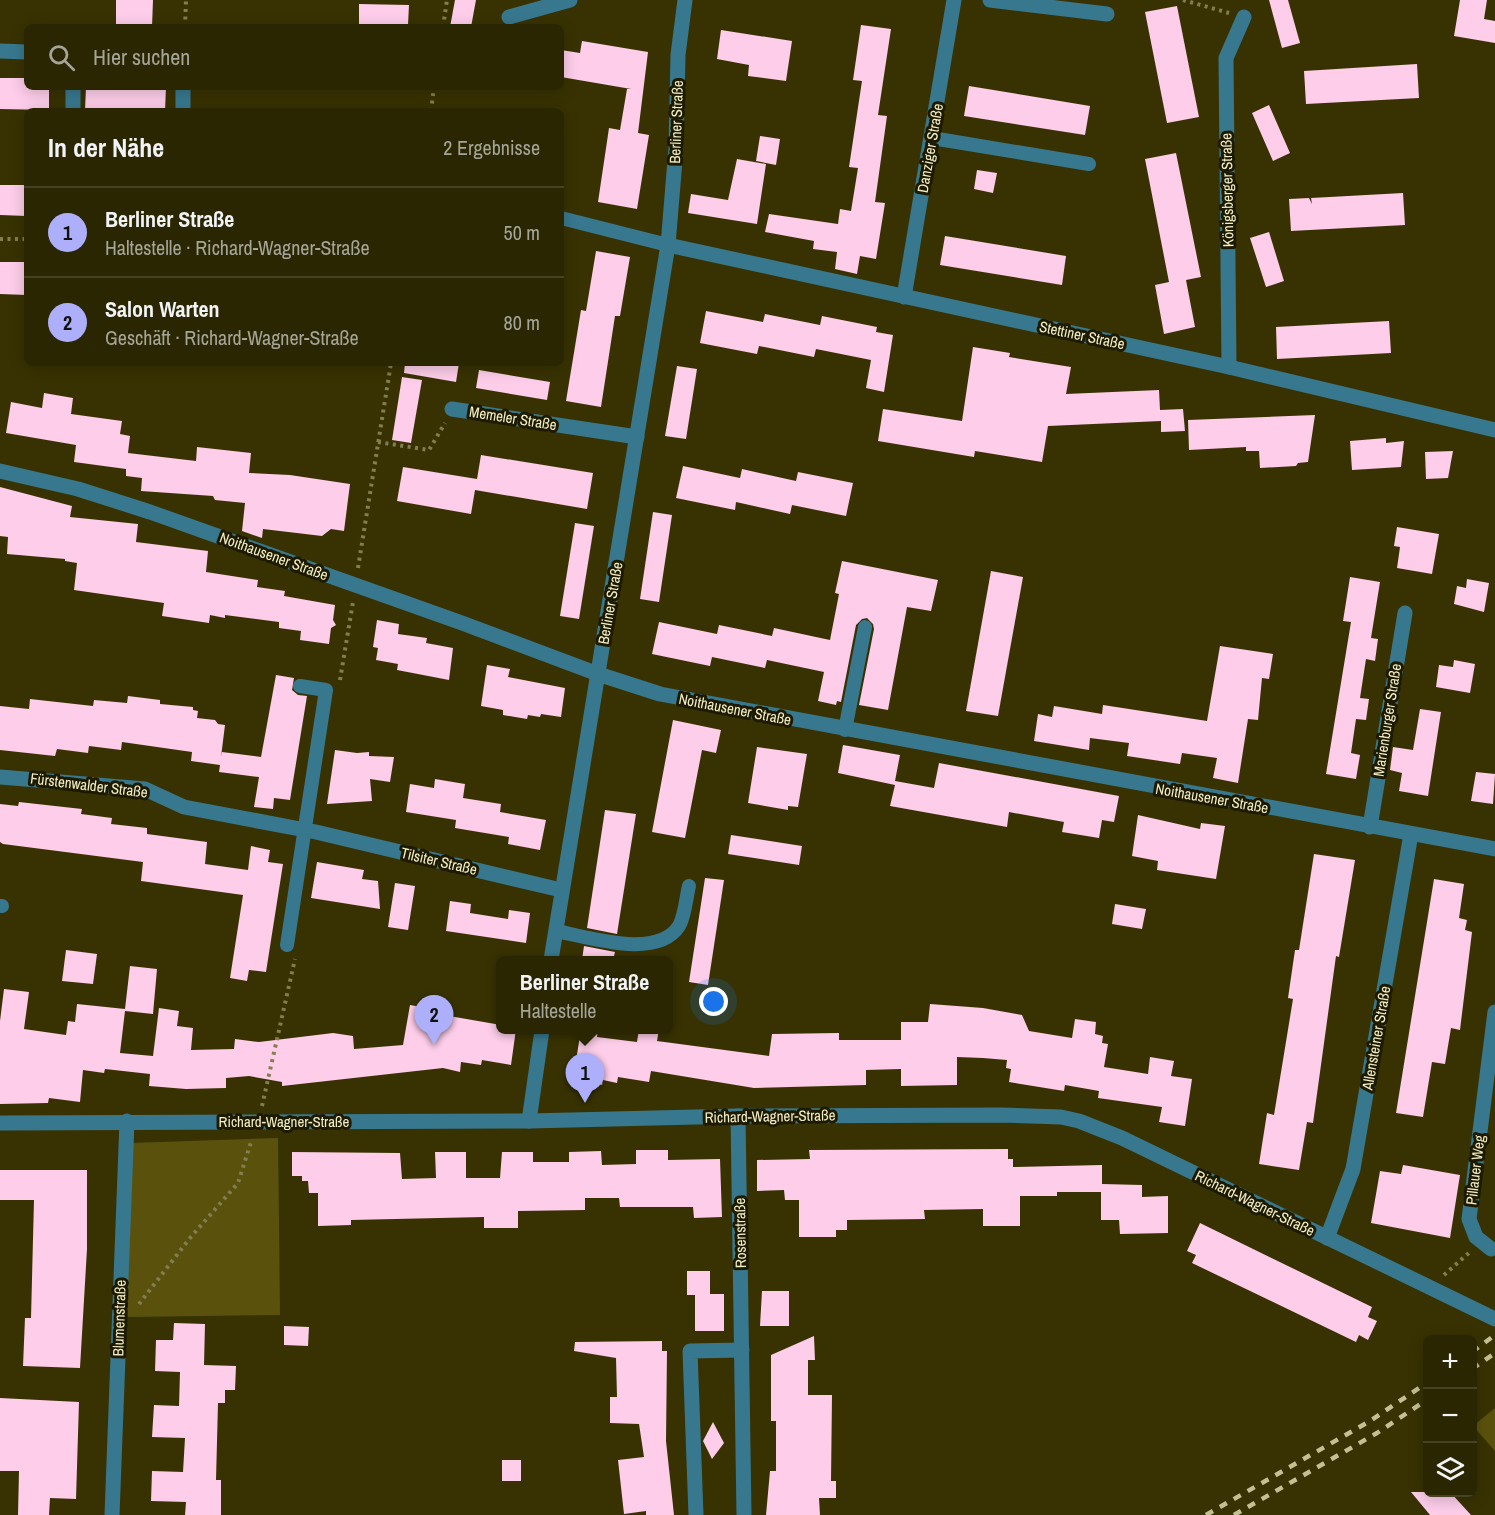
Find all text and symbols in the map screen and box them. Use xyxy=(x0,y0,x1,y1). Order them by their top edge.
search box xyxy=(24,24,564,90)
icon: search xyxy=(45,41,78,74)
text: Hier suchen xyxy=(93,42,190,72)
street label: Berliner Straße xyxy=(664,80,688,164)
street label: Danziger Straße xyxy=(912,102,948,194)
text: In der Nähe xyxy=(48,130,164,165)
street label: Königsberger Straße xyxy=(1216,133,1238,247)
text: 2 Ergebnisse xyxy=(443,134,540,161)
text: Berliner Straße xyxy=(105,204,234,234)
text: 1 xyxy=(63,219,72,246)
text: 50 m xyxy=(504,219,540,246)
text: Haltestelle · Richard-Wagner-Straße xyxy=(105,234,370,261)
text: Salon Warten xyxy=(105,294,220,324)
text: 2 xyxy=(63,309,72,336)
text: 80 m xyxy=(504,309,540,336)
street label: Stettiner Straße xyxy=(1037,316,1127,354)
text: Geschäft · Richard-Wagner-Straße xyxy=(105,324,359,351)
street label: Memeler Straße xyxy=(468,401,558,435)
street label: Noithausener Straße xyxy=(217,527,331,585)
street label: Berliner Straße xyxy=(592,560,628,646)
street label: Marienburger Straße xyxy=(1368,662,1406,778)
street label: Noithausener Straße xyxy=(677,688,793,730)
street label: Fürstenwalder Straße xyxy=(29,767,149,803)
street label: Noithausener Straße xyxy=(1154,778,1270,818)
street label: Tilsiter Straße xyxy=(399,842,479,880)
popup xyxy=(496,956,673,1034)
text: Berliner Straße xyxy=(520,967,649,997)
street label: Allensteiner Straße xyxy=(1356,984,1396,1093)
your location xyxy=(699,987,728,1016)
pin: 2 xyxy=(414,996,454,1045)
text: Haltestelle xyxy=(520,997,596,1024)
pin: 1 xyxy=(566,1054,604,1103)
street label: Richard-Wagner-Straße xyxy=(704,1104,836,1128)
street label: Richard-Wagner-Straße xyxy=(219,1111,350,1132)
street label: Pillauer Weg xyxy=(1460,1134,1490,1206)
street label: Richard-Wagner-Straße xyxy=(1192,1165,1319,1241)
street label: Rosenstraße xyxy=(729,1197,751,1268)
street label: Blumenstraße xyxy=(107,1279,131,1357)
map controls xyxy=(1423,1335,1477,1497)
button: + xyxy=(1423,1335,1477,1389)
button: − xyxy=(1423,1389,1477,1443)
button: layers xyxy=(1423,1443,1477,1497)

